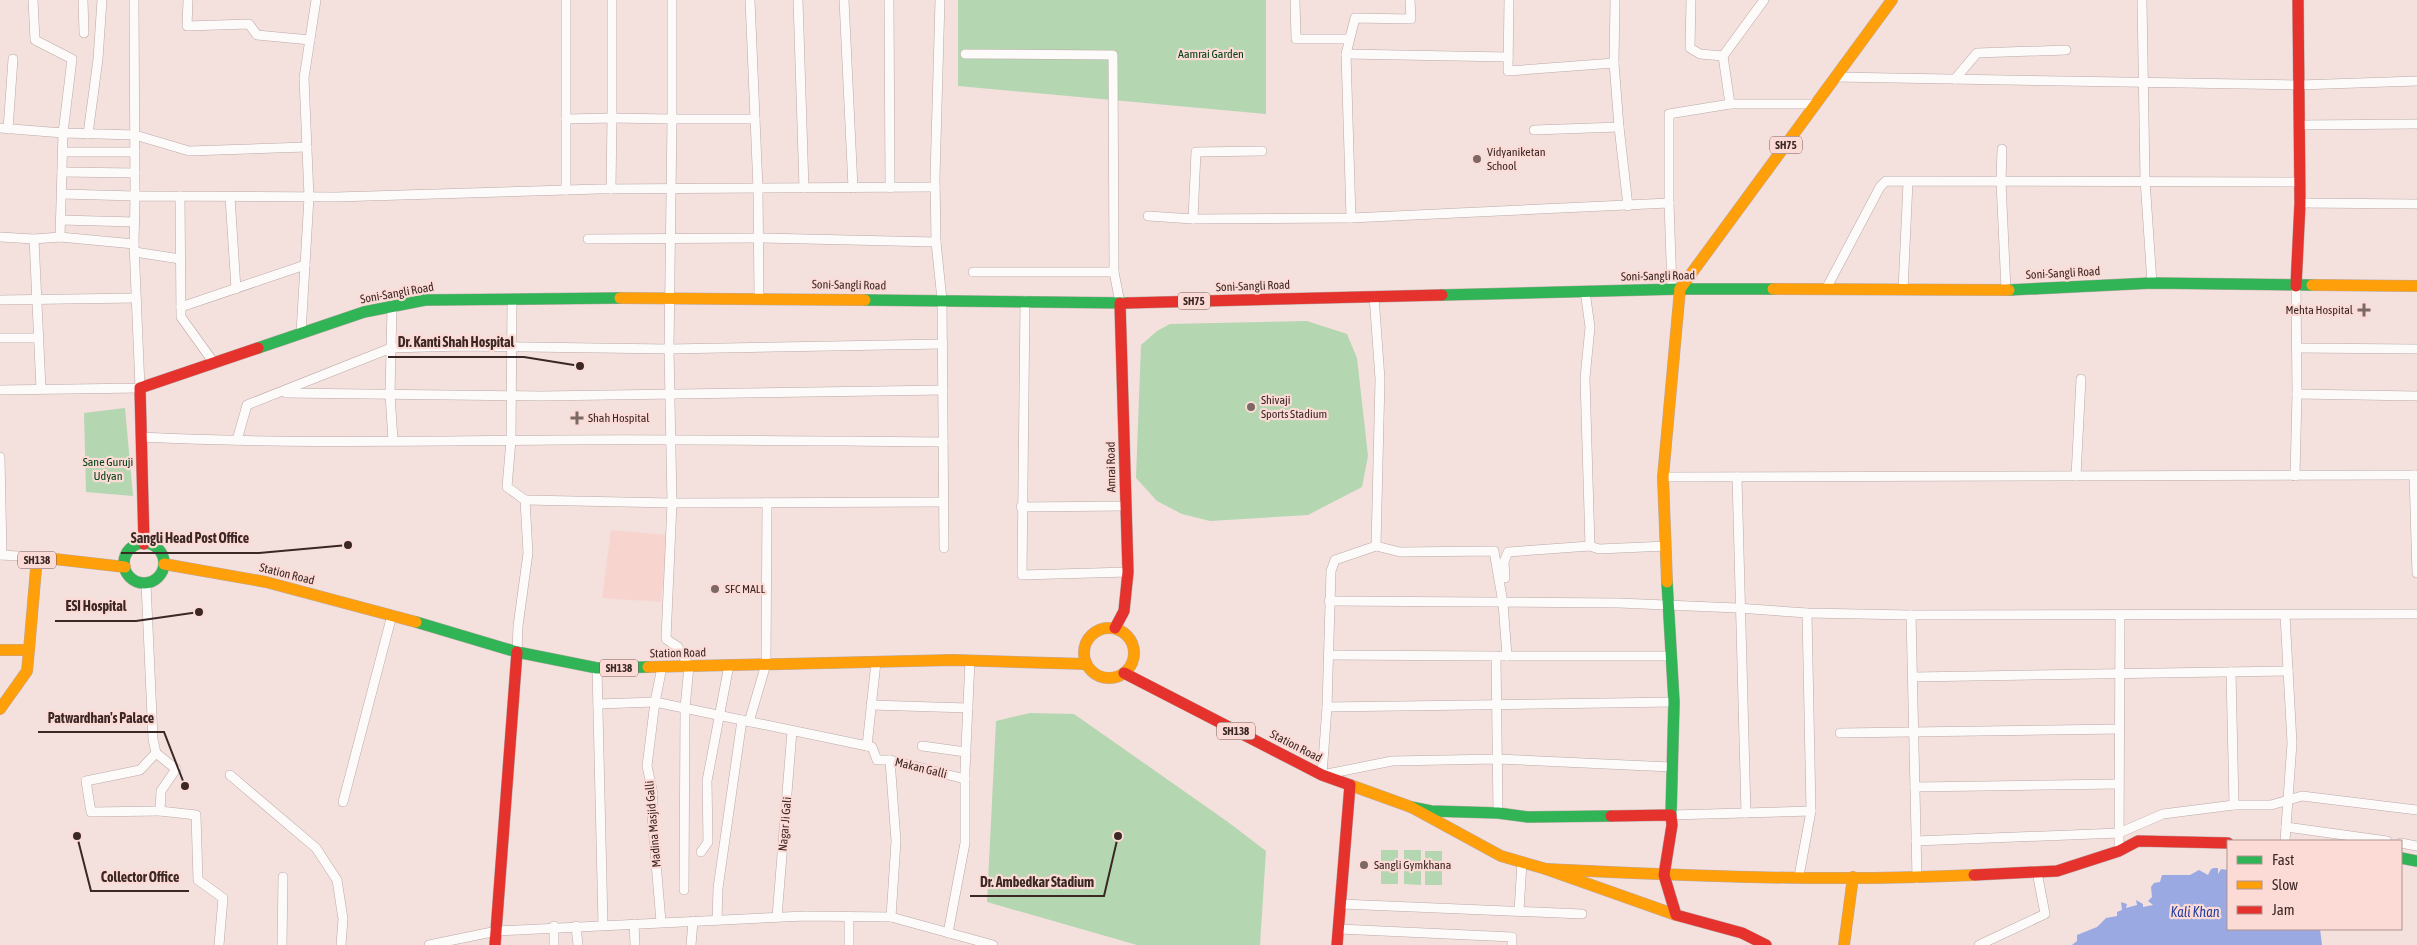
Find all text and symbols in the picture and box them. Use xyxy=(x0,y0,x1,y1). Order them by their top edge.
park label: Aamrai Garden xyxy=(1178,47,1244,61)
road number: SH75 xyxy=(1770,136,1802,154)
place label: Vidyaniketan School xyxy=(1487,145,1546,173)
marker: Vidyaniketan School xyxy=(1471,153,1483,165)
street label: Soni-Sangli Road xyxy=(2026,264,2100,282)
street label: Soni-Sangli Road xyxy=(1621,268,1695,284)
street label: Soni-Sangli Road xyxy=(812,277,886,293)
street label: Soni-Sangli Road xyxy=(1216,278,1290,294)
street label: Soni-Sangli Road xyxy=(359,280,435,306)
road number: SH75 xyxy=(1178,292,1210,310)
place label: Mehta Hospital xyxy=(2285,303,2354,317)
marker: Mehta Hospital xyxy=(2357,303,2371,317)
callout: Dr. Kanti Shah Hospital xyxy=(388,328,524,357)
text: Dr. Kanti Shah Hospital xyxy=(398,334,515,350)
place label: Shivaji Sports Stadium xyxy=(1261,393,1327,421)
marker: Shivaji Sports Stadium xyxy=(1245,401,1257,413)
marker: Shah Hospital xyxy=(570,411,584,425)
place label: Shah Hospital xyxy=(588,411,650,425)
street label: Amrai Road xyxy=(1104,442,1118,492)
park label: Sane Guruji Udyan xyxy=(83,455,133,483)
callout: Sangli Head Post Office xyxy=(121,524,259,553)
text: Sangli Head Post Office xyxy=(131,530,249,546)
road number: SH138 xyxy=(18,552,56,568)
street label: Station Road xyxy=(258,560,316,588)
place label: SFC MALL xyxy=(725,582,765,596)
marker: SFC MALL xyxy=(709,583,721,595)
callout: ESI Hospital xyxy=(55,592,136,621)
text: ESI Hospital xyxy=(65,598,127,614)
street label: Station Road xyxy=(650,646,706,660)
road number: SH138 xyxy=(600,660,638,676)
callout: Patwardhan's Palace xyxy=(38,703,164,732)
text: Patwardhan's Palace xyxy=(48,710,154,726)
road number: SH138 xyxy=(1217,722,1255,739)
street label: Station Road xyxy=(1268,727,1324,765)
street label: Makan Galli xyxy=(894,755,948,781)
street label: Madina Masjid Galli xyxy=(642,780,664,868)
street label: Nagar Ji Gali xyxy=(776,796,794,852)
legend xyxy=(2227,840,2402,930)
text: Fast xyxy=(2272,851,2294,868)
place label: Sangli Gymkhana xyxy=(1374,858,1451,872)
marker: Sangli Gymkhana xyxy=(1358,859,1370,871)
callout: Collector Office xyxy=(91,862,189,891)
callout: Dr. Ambedkar Stadium xyxy=(970,867,1104,896)
text: Collector Office xyxy=(101,869,179,885)
text: Dr. Ambedkar Stadium xyxy=(980,874,1094,890)
text: Slow xyxy=(2272,876,2298,893)
text: Jam xyxy=(2272,901,2295,918)
water label: Kali Khan xyxy=(2171,904,2220,920)

